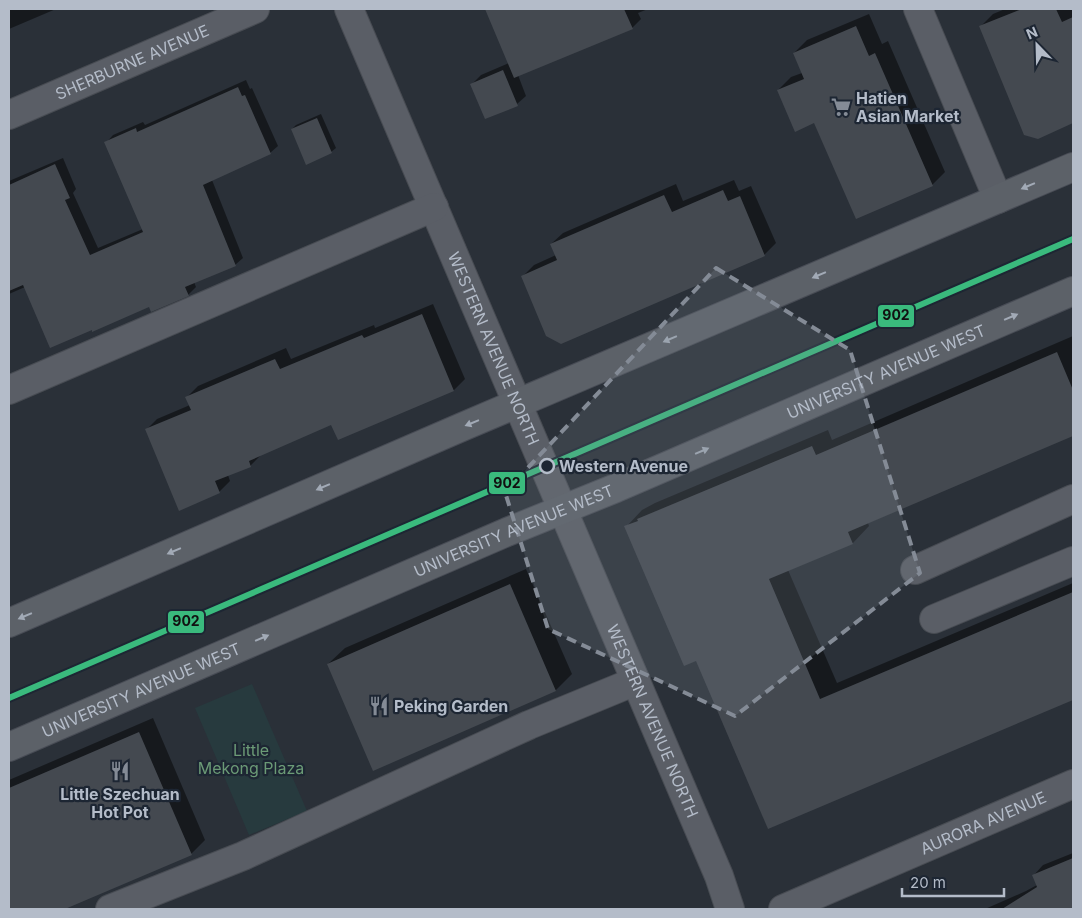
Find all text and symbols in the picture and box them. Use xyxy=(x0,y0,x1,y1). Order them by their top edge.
street label: SHERBURNE AVENUE xyxy=(52,20,212,104)
north arrow xyxy=(1012,20,1062,70)
text: N xyxy=(1023,23,1040,42)
place label: Hatien Asian Market xyxy=(856,88,960,126)
supermarket icon: Hatien Asian Market xyxy=(830,96,852,118)
one-way arrow xyxy=(1021,183,1036,191)
street label: WESTERN AVENUE NORTH xyxy=(444,249,544,448)
one-way arrow xyxy=(812,271,826,279)
line badge: 902 xyxy=(877,304,915,328)
text: 902 xyxy=(882,306,910,323)
one-way arrow xyxy=(1004,312,1018,320)
street label: UNIVERSITY AVENUE WEST xyxy=(784,320,988,423)
one-way arrow xyxy=(663,336,677,344)
one-way arrow xyxy=(465,419,479,427)
one-way arrow xyxy=(695,446,709,454)
place label: Western Avenue xyxy=(559,456,688,476)
marker: Western Avenue xyxy=(539,458,555,474)
line badge: 902 xyxy=(488,471,526,495)
text: 902 xyxy=(493,474,521,491)
street label: UNIVERSITY AVENUE WEST xyxy=(411,480,616,581)
one-way arrow xyxy=(316,483,330,491)
one-way arrow xyxy=(167,548,181,556)
line badge: 902 xyxy=(167,610,205,634)
one-way arrow xyxy=(18,612,32,620)
text: 902 xyxy=(172,612,200,629)
street label: WESTERN AVENUE NORTH xyxy=(603,621,703,820)
one-way arrow xyxy=(255,633,269,641)
street label: UNIVERSITY AVENUE WEST xyxy=(39,638,244,742)
restaurant icon: Peking Garden xyxy=(368,695,390,717)
place label: Peking Garden xyxy=(394,696,508,716)
park label: Little Mekong Plaza xyxy=(198,740,304,778)
restaurant icon: Little Szechuan Hot Pot xyxy=(109,760,131,782)
place label: Little Szechuan Hot Pot xyxy=(60,784,180,822)
street label: AURORA AVENUE xyxy=(917,787,1049,859)
scale bar xyxy=(902,866,1004,898)
text: 20 m xyxy=(910,873,946,892)

